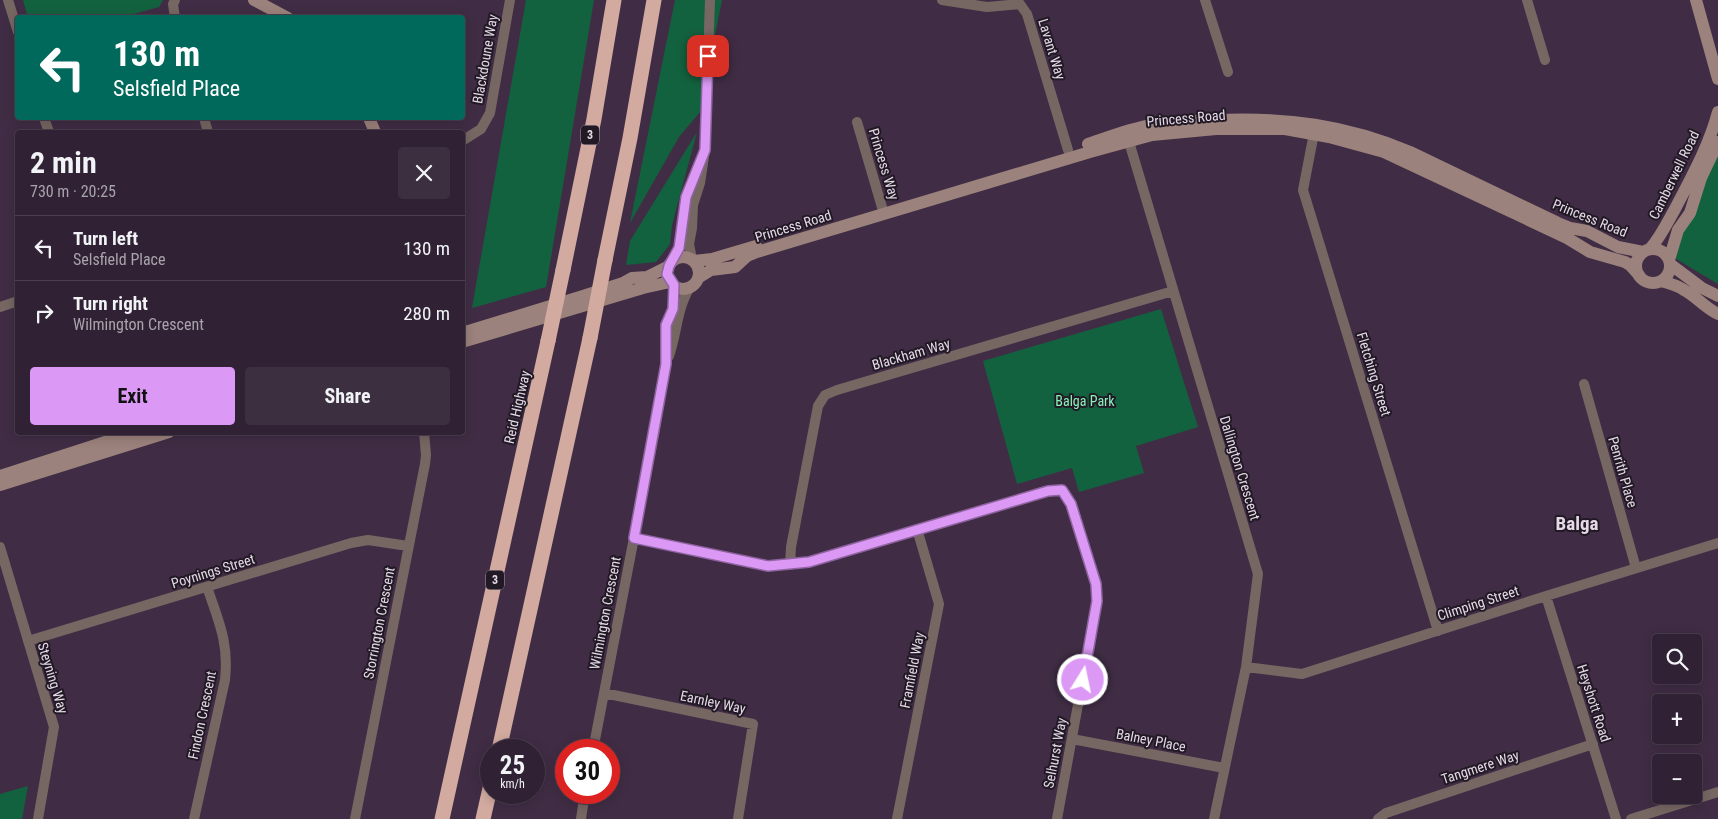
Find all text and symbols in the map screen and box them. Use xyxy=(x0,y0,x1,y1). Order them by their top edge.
street label: Blackdoune Way xyxy=(469,13,501,105)
street label: Lavant Way xyxy=(1035,17,1069,82)
text: 130 m xyxy=(113,34,200,75)
icon: left xyxy=(30,35,95,100)
pin xyxy=(687,35,729,77)
icon: arrive xyxy=(694,42,722,70)
text: Selsfield Place xyxy=(113,76,240,101)
street label: Princess Road xyxy=(1146,107,1226,129)
road number: 3 xyxy=(581,126,599,144)
street label: Princess Way xyxy=(866,126,903,202)
street label: Camberwell Road xyxy=(1646,128,1702,222)
text: 2 min xyxy=(30,145,97,180)
button: close xyxy=(398,147,450,199)
text: 730 m · 20:25 xyxy=(30,182,116,201)
street label: Princess Road xyxy=(1550,196,1630,240)
street label: Princess Road xyxy=(753,207,833,245)
text: Turn left xyxy=(73,227,138,250)
icon: left xyxy=(30,234,58,262)
text: 130 m xyxy=(403,237,450,260)
text: Selsfield Place xyxy=(73,250,165,269)
text: Turn right xyxy=(73,292,148,315)
icon: right xyxy=(30,299,58,327)
text: 280 m xyxy=(403,302,450,325)
text: Wilmington Crescent xyxy=(73,315,204,334)
street label: Fletching Street xyxy=(1354,330,1394,418)
street label: Blackham Way xyxy=(870,335,952,373)
button: Exit xyxy=(30,367,235,425)
button: Share xyxy=(245,367,450,425)
street label: Reid Highway xyxy=(501,369,533,445)
park label: Balga Park xyxy=(1055,393,1115,409)
street label: Dallington Crescent xyxy=(1217,414,1263,522)
street label: Penrith Place xyxy=(1605,435,1641,510)
district label: Balga xyxy=(1556,512,1599,535)
street label: Poynings Street xyxy=(169,551,257,591)
street label: Wilmington Crescent xyxy=(586,555,624,671)
street label: Storrington Crescent xyxy=(360,566,398,680)
road number: 3 xyxy=(486,570,504,590)
street label: Climping Street xyxy=(1435,582,1521,624)
street label: Framfield Way xyxy=(897,630,927,710)
map controls xyxy=(1652,634,1702,804)
button: search xyxy=(1652,634,1702,684)
street label: Steyning Way xyxy=(35,641,71,716)
position arrow xyxy=(1056,653,1108,705)
street label: Heyshott Road xyxy=(1574,662,1614,744)
street label: Findon Crescent xyxy=(185,669,219,761)
street label: Earnley Way xyxy=(679,687,747,717)
button: + xyxy=(1652,694,1702,744)
street label: Selhurst Way xyxy=(1040,716,1070,790)
street label: Balney Place xyxy=(1115,725,1188,755)
speed limit sign: 30 xyxy=(555,739,620,804)
street label: Tangmere Way xyxy=(1439,747,1521,787)
text: 25 xyxy=(500,751,525,780)
button: − xyxy=(1652,754,1702,804)
text: km/h xyxy=(500,777,525,791)

